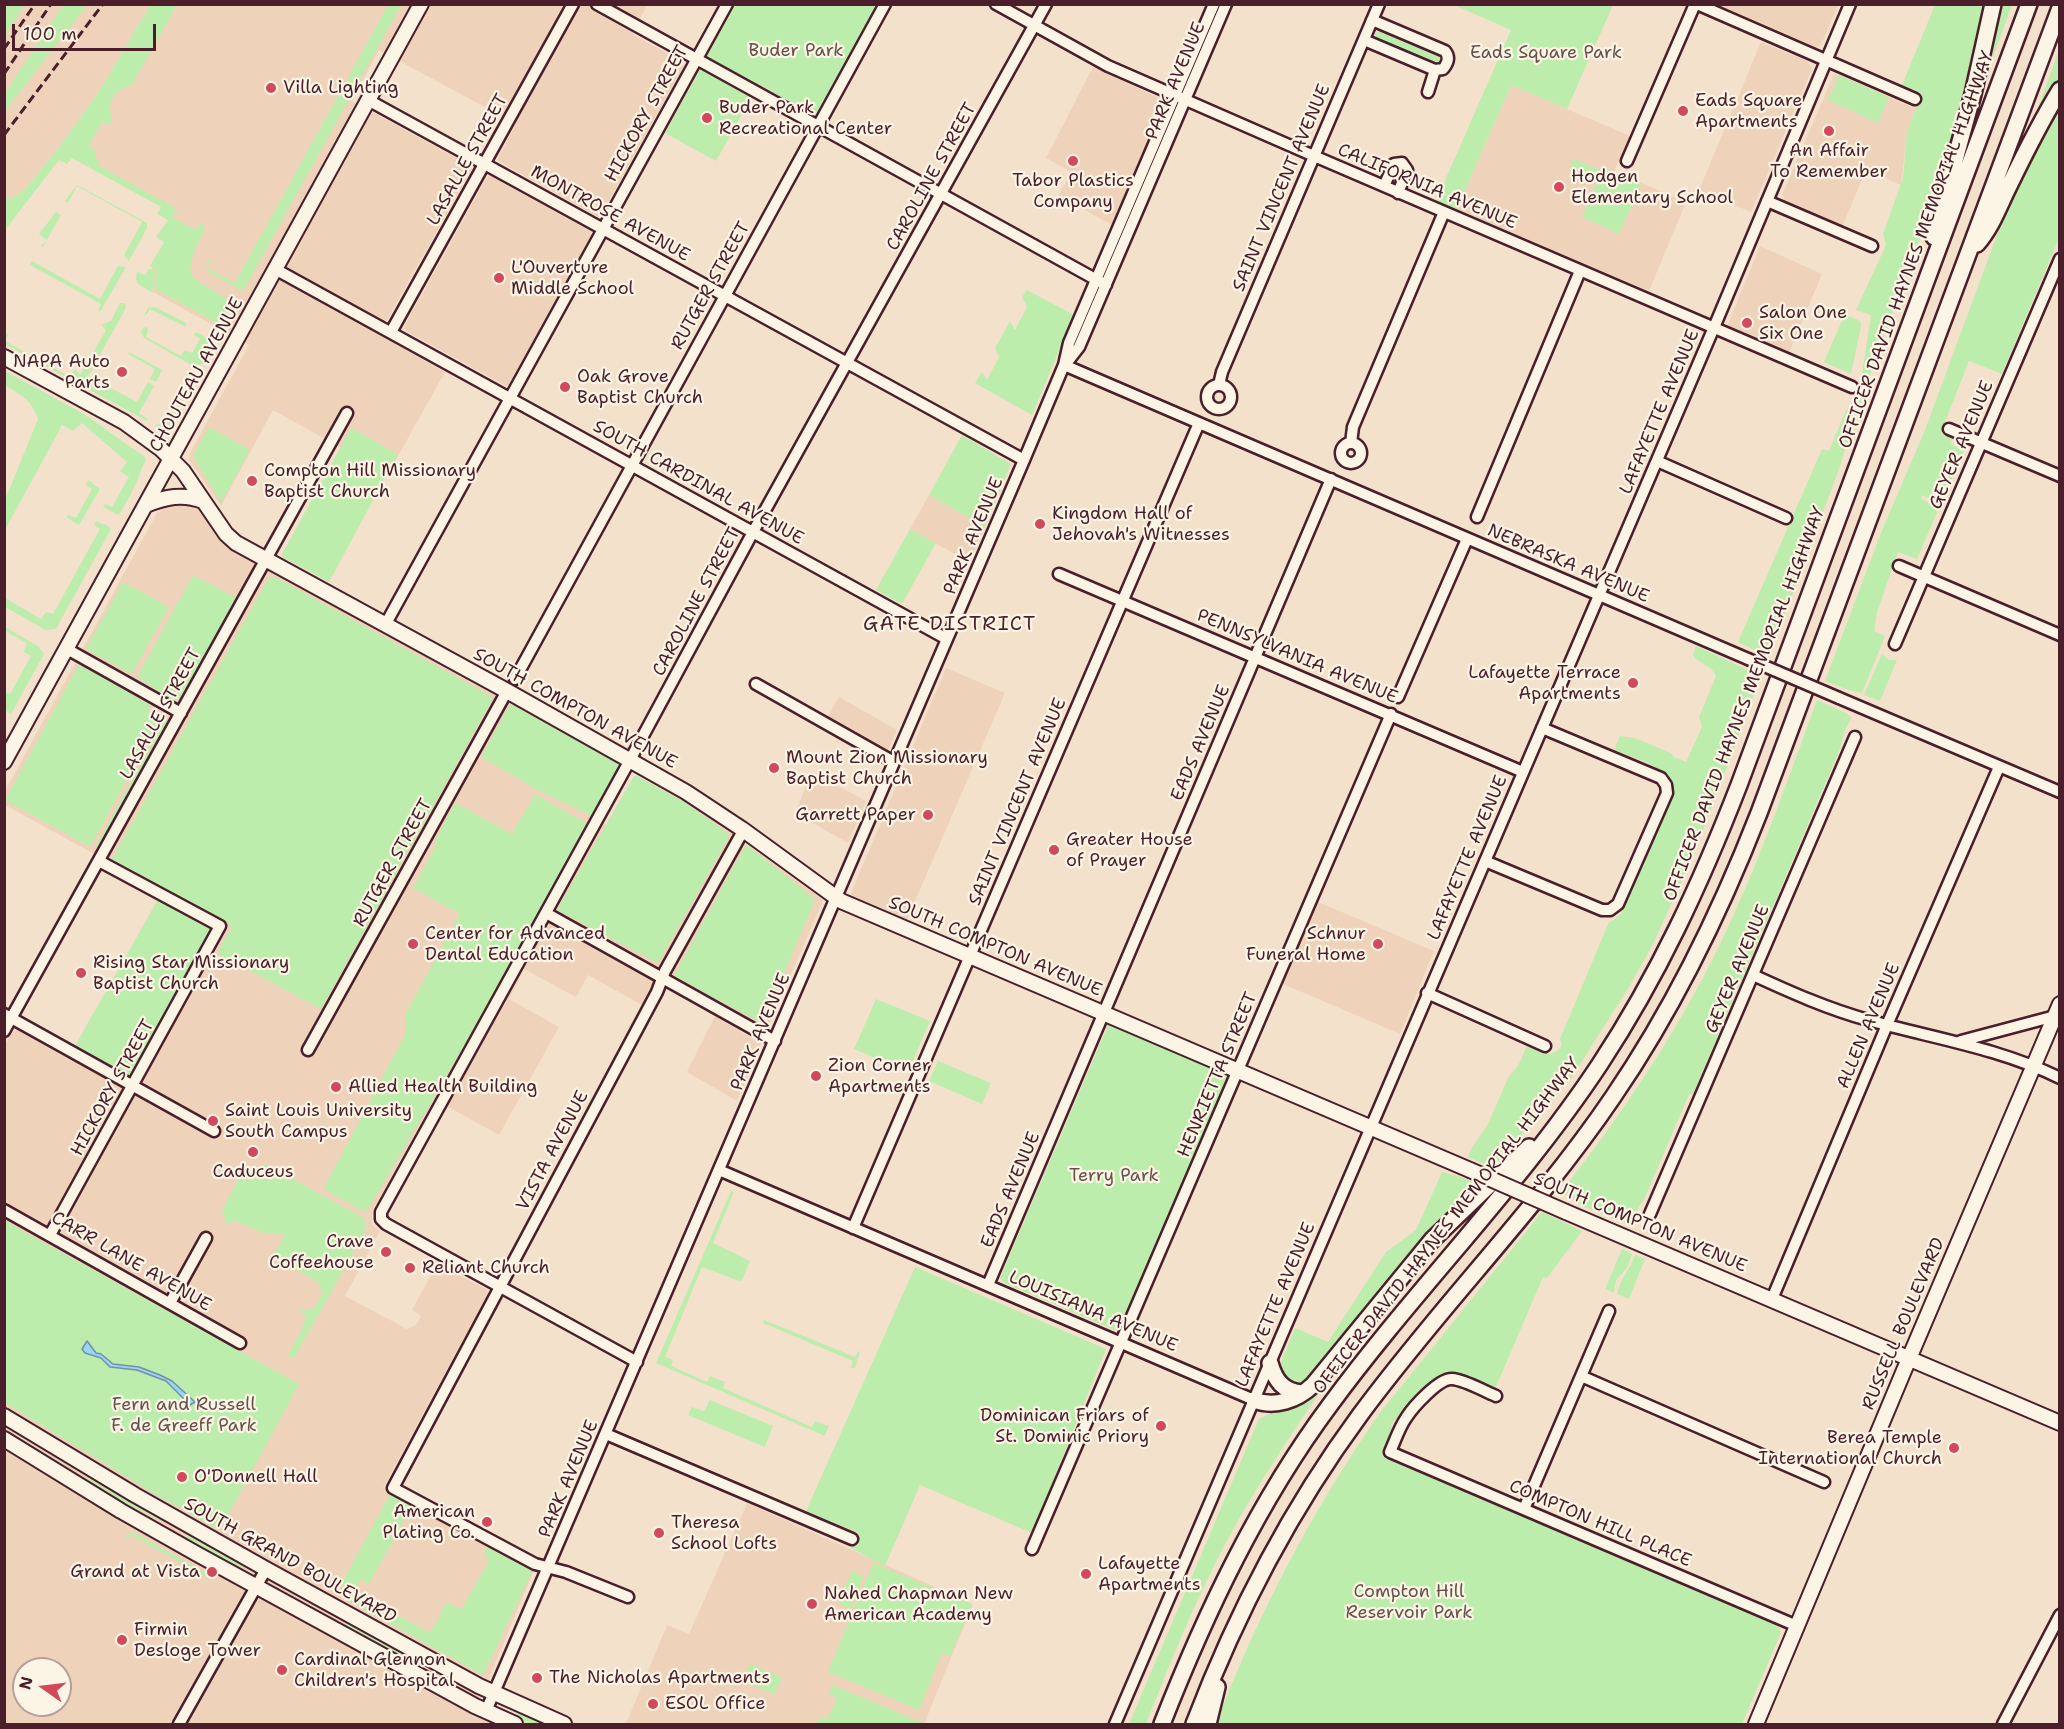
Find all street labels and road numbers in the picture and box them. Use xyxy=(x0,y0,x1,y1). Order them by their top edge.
street label: PARK AVENUE xyxy=(1142,19,1210,143)
street label: HICKORY STREET xyxy=(601,42,693,186)
street label: OFFICER DAVID HAYNES MEMORIAL HIGHWAY xyxy=(1835,48,1999,452)
street label: SAINT VINCENT AVENUE xyxy=(1228,81,1336,295)
street label: LASALLE STREET xyxy=(423,90,513,230)
street label: CAROLINE STREET xyxy=(882,99,982,255)
street label: CALIFORNIA AVENUE xyxy=(1334,139,1520,235)
street label: MONTROSE AVENUE xyxy=(527,161,693,267)
street label: RUTGER STREET xyxy=(667,218,755,354)
street label: CHOUTEAU AVENUE xyxy=(146,294,248,456)
street label: LAFAYETTE AVENUE xyxy=(1615,326,1705,498)
street label: GEYER AVENUE xyxy=(1925,377,1999,513)
street label: SOUTH CARDINAL AVENUE xyxy=(589,416,807,550)
street label: PARK AVENUE xyxy=(940,474,1008,598)
street label: OFFICER DAVID HAYNES MEMORIAL HIGHWAY xyxy=(1659,503,1831,905)
street label: NEBRASKA AVENUE xyxy=(1484,520,1652,608)
street label: CAROLINE STREET xyxy=(649,524,745,680)
street label: PENNSYLVANIA AVENUE xyxy=(1193,605,1401,709)
street label: LASALLE STREET xyxy=(116,644,206,784)
street label: SOUTH COMPTON AVENUE xyxy=(469,644,681,774)
street label: EADS AVENUE xyxy=(1167,682,1235,804)
street label: SAINT VINCENT AVENUE xyxy=(964,695,1072,909)
street label: LAFAYETTE AVENUE xyxy=(1423,772,1513,944)
street label: RUTGER STREET xyxy=(349,795,437,931)
street label: SOUTH COMPTON AVENUE xyxy=(885,892,1105,1002)
street label: GEYER AVENUE xyxy=(1701,901,1775,1037)
street label: ALLEN AVENUE xyxy=(1833,960,1905,1092)
street label: PARK AVENUE xyxy=(727,970,795,1094)
street label: HENRIETTA STREET xyxy=(1173,989,1263,1161)
street label: HICKORY STREET xyxy=(67,1016,159,1160)
street label: OFFICER DAVID HAYNES MEMORIAL HIGHWAY xyxy=(1309,1053,1585,1399)
street label: VISTA AVENUE xyxy=(512,1087,594,1215)
street label: EADS AVENUE xyxy=(977,1129,1045,1251)
street label: SOUTH COMPTON AVENUE xyxy=(1530,1168,1750,1278)
street label: CARR LANE AVENUE xyxy=(47,1207,215,1317)
street label: LAFAYETTE AVENUE xyxy=(1231,1219,1321,1391)
street label: RUSSELL BOULEVARD xyxy=(1858,1235,1950,1413)
street label: LOUISIANA AVENUE xyxy=(1005,1267,1181,1357)
street label: PARK AVENUE xyxy=(535,1417,603,1541)
street label: COMPTON HILL PLACE xyxy=(1506,1476,1694,1572)
street label: SOUTH GRAND BOULEVARD xyxy=(180,1493,400,1629)

